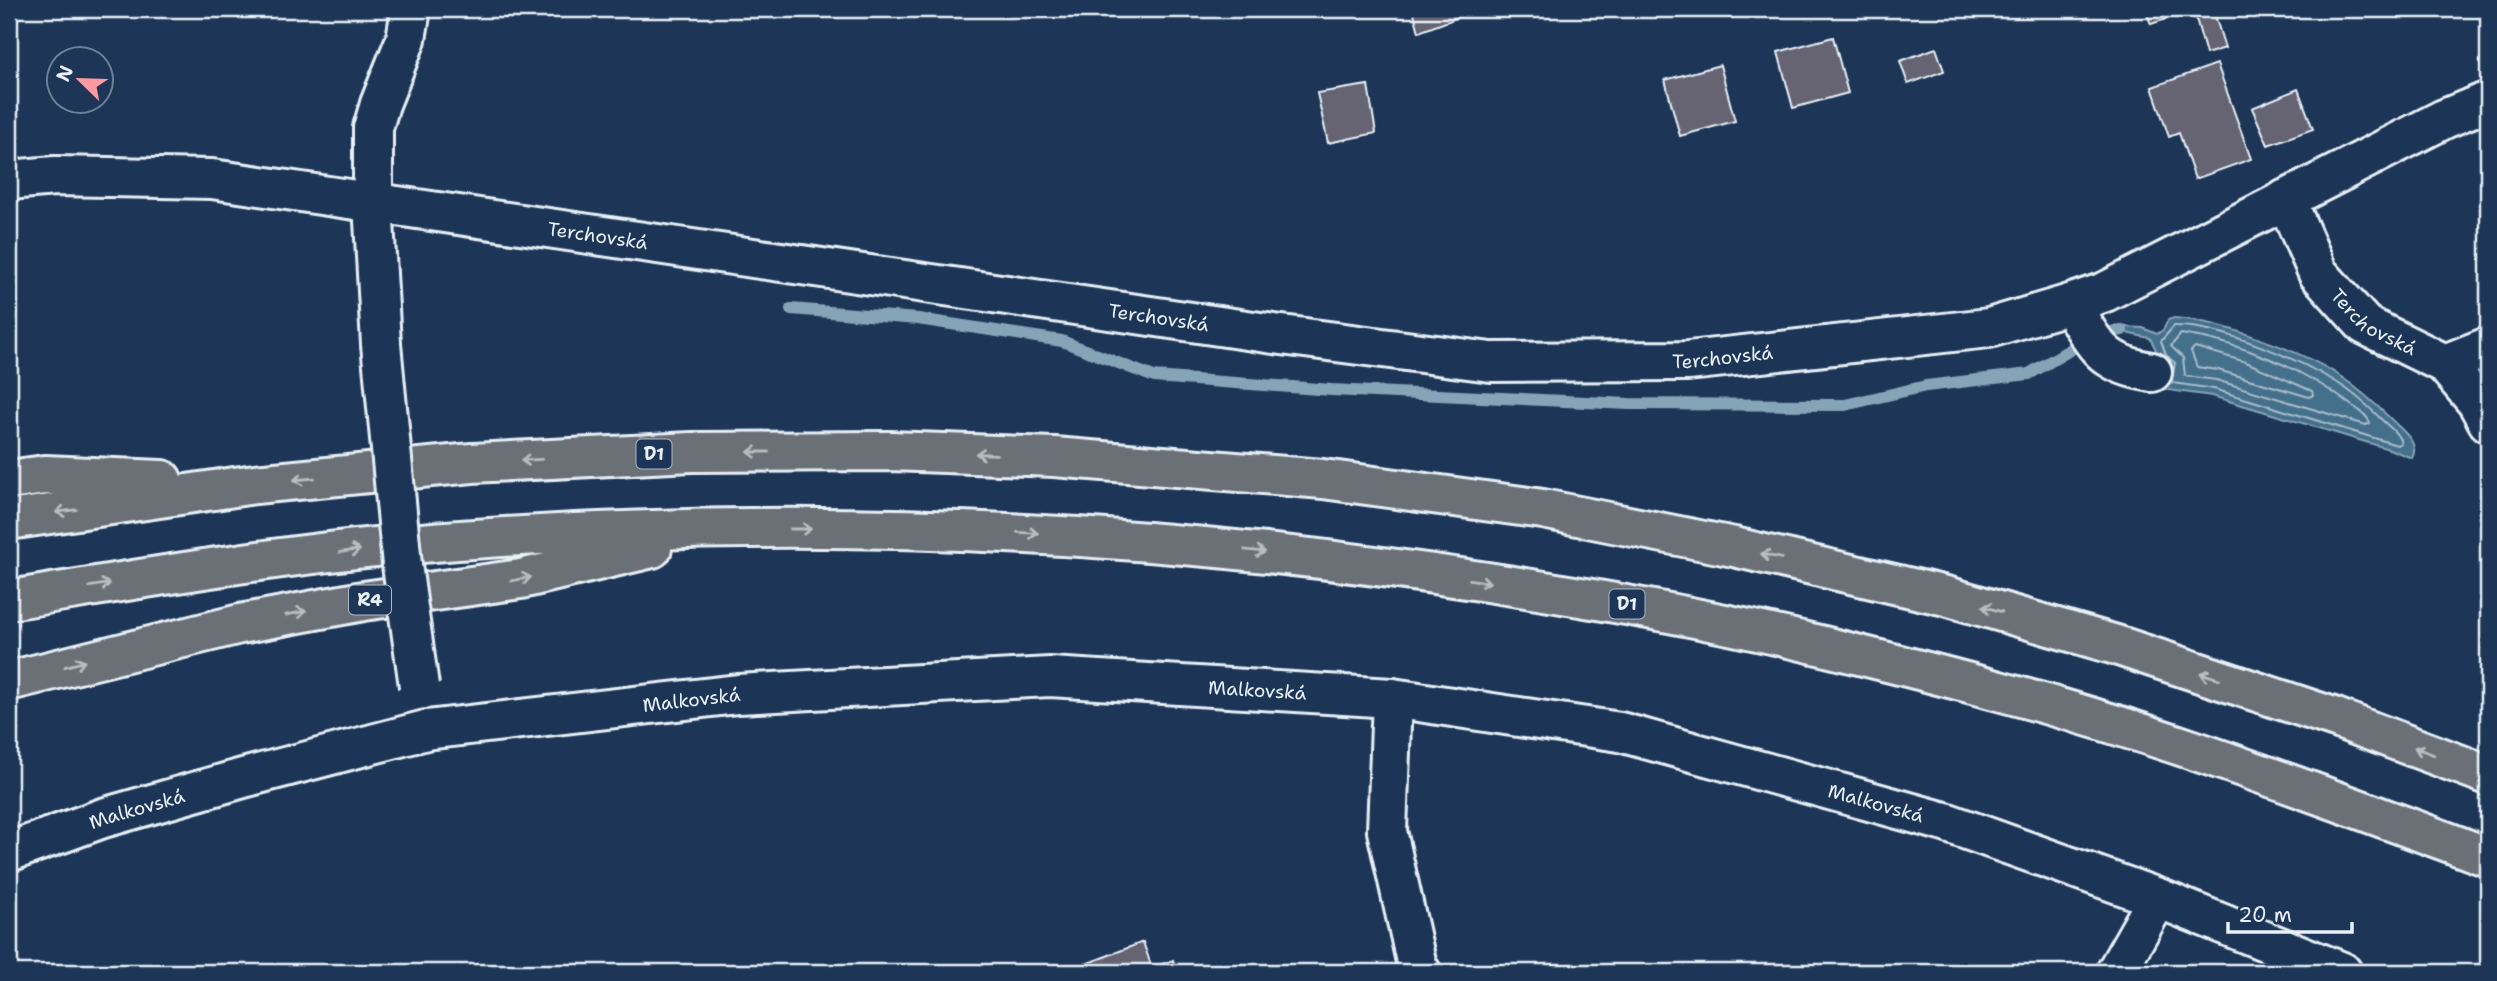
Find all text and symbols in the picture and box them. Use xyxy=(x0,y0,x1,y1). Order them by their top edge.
north arrow xyxy=(46,46,116,116)
text: N xyxy=(50,62,79,85)
street label: Terchovská xyxy=(546,216,650,255)
street label: Terchovská xyxy=(2325,283,2421,361)
street label: Terchovská xyxy=(1107,298,1211,337)
street label: Terchovská xyxy=(1672,340,1774,374)
road number: D1 xyxy=(636,440,672,468)
one-way arrow xyxy=(747,445,770,458)
one-way arrow xyxy=(975,448,998,461)
one-way arrow xyxy=(520,454,543,467)
one-way arrow xyxy=(294,473,316,486)
one-way arrow xyxy=(55,505,78,518)
one-way arrow xyxy=(789,522,812,536)
one-way arrow xyxy=(1016,527,1039,540)
one-way arrow xyxy=(338,544,361,557)
one-way arrow xyxy=(1243,545,1266,558)
one-way arrow xyxy=(1760,549,1783,562)
one-way arrow xyxy=(509,572,532,585)
one-way arrow xyxy=(1468,575,1491,588)
one-way arrow xyxy=(88,578,111,591)
road number: R4 xyxy=(349,586,391,614)
road number: D1 xyxy=(1610,590,1644,618)
one-way arrow xyxy=(1982,602,2004,615)
one-way arrow xyxy=(284,606,307,619)
one-way arrow xyxy=(63,657,86,670)
one-way arrow xyxy=(2199,669,2221,682)
street label: Malkovská xyxy=(1207,675,1307,706)
street label: Malkovská xyxy=(641,682,742,718)
one-way arrow xyxy=(2414,744,2436,757)
street label: Malkovská xyxy=(1825,778,1927,829)
street label: Malkovská xyxy=(86,783,188,835)
scale bar xyxy=(2228,890,2352,934)
text: 20 m xyxy=(2238,901,2292,929)

